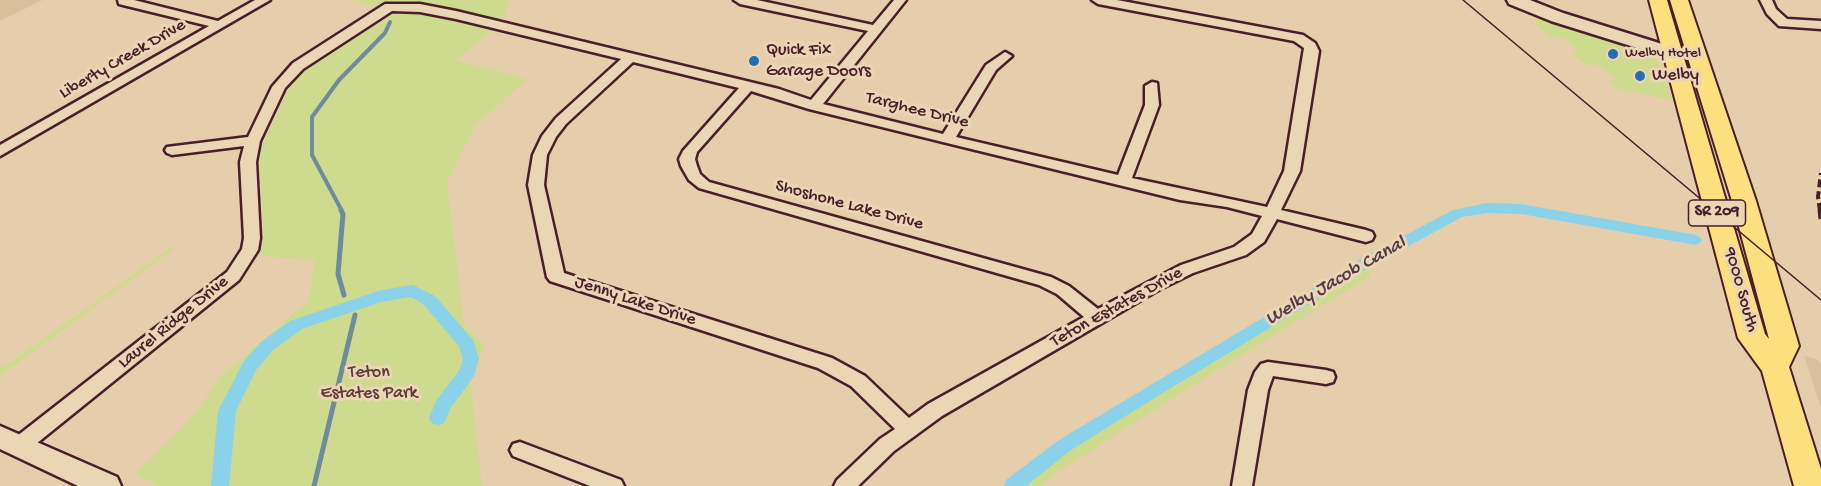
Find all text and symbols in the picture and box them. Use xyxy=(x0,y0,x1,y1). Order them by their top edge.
street label: Liberty Creek Drive xyxy=(56,15,190,105)
place label: Quick Fix Garage Doors xyxy=(766,40,871,82)
place label: Welby Hotel xyxy=(1625,45,1701,63)
marker: Welby Hotel xyxy=(1606,47,1620,61)
marker: Quick Fix Garage Doors xyxy=(747,54,761,68)
place label: Welby xyxy=(1652,65,1699,87)
marker: Welby xyxy=(1633,69,1647,83)
street label: Targhee Drive xyxy=(863,88,971,134)
street label: Shoshone Lake Drive xyxy=(773,176,925,236)
road number: SR 209 xyxy=(1688,200,1746,226)
water label: Welby Jacob Canal xyxy=(1262,232,1410,332)
street label: 9000 South xyxy=(1718,245,1762,335)
street label: Teton Estates Drive xyxy=(1047,263,1187,353)
street label: Laurel Ridge Drive xyxy=(114,272,234,374)
street label: Jenny Lake Drive xyxy=(572,272,698,332)
park label: Teton Estates Park xyxy=(320,362,418,404)

